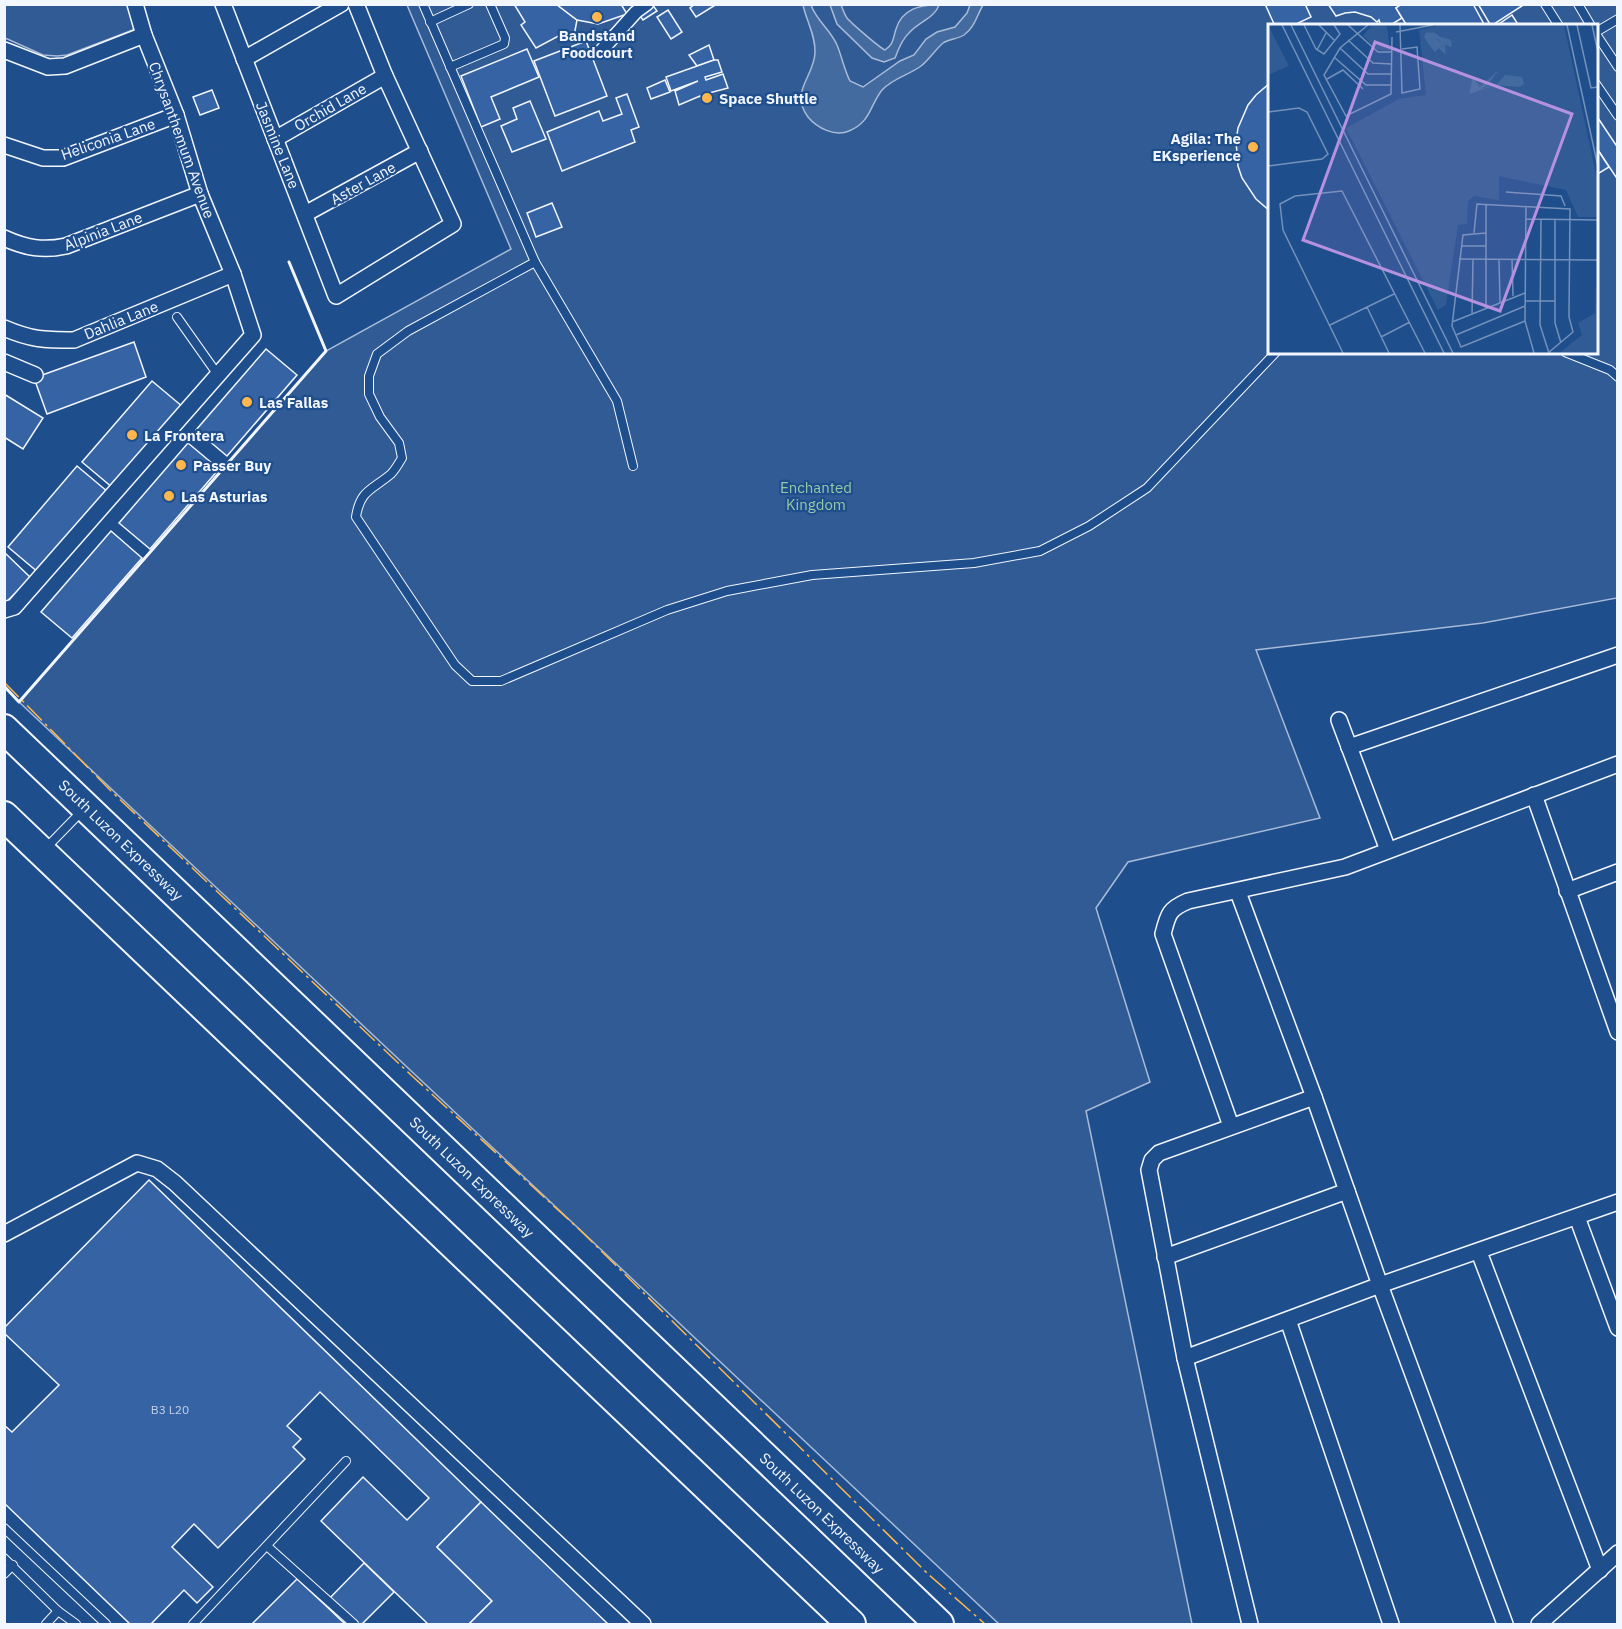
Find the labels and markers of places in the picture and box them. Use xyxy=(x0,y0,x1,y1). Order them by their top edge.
marker: Bandstand Foodcourt xyxy=(590,10,604,24)
place label: Bandstand Foodcourt xyxy=(559,26,635,62)
place label: Space Shuttle xyxy=(719,89,817,108)
marker: Space Shuttle xyxy=(700,91,714,105)
place label: Agila: The EKsperience xyxy=(1153,129,1241,165)
marker: Agila: The EKsperience xyxy=(1246,140,1260,154)
place label: Las Fallas xyxy=(259,393,329,412)
marker: Las Fallas xyxy=(240,395,254,409)
place label: La Frontera xyxy=(144,426,225,445)
marker: La Frontera xyxy=(125,428,139,442)
place label: Passer Buy xyxy=(193,456,271,475)
marker: Passer Buy xyxy=(174,458,188,472)
place label: Las Asturias xyxy=(181,487,268,506)
marker: Las Asturias xyxy=(162,489,176,503)

